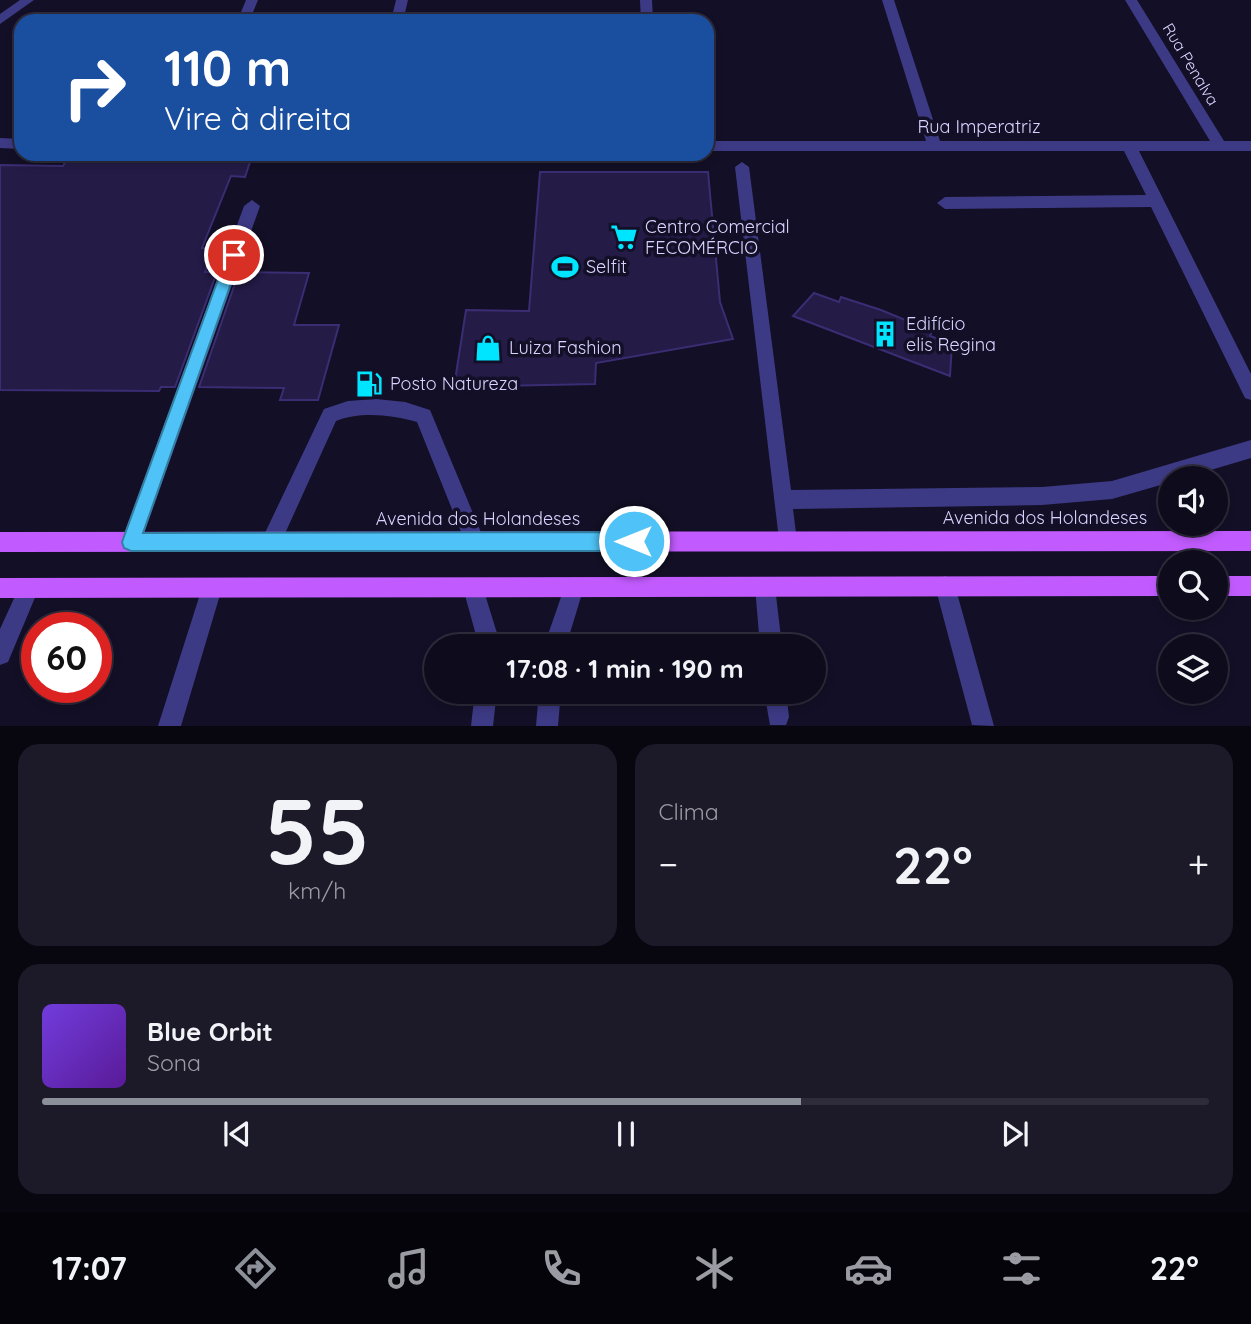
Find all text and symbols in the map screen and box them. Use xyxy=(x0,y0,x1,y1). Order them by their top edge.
street label: Rua Penalva xyxy=(1159,19,1223,109)
text: 110 m xyxy=(164,37,291,98)
icon: right xyxy=(49,42,140,133)
text: Vire à direita xyxy=(164,98,352,138)
street label: Rua Imperatriz xyxy=(917,115,1041,138)
place label: Centro Comercial FECOMÉRCIO xyxy=(645,215,790,259)
supermarket icon: Centro Comercial FECOMÉRCIO xyxy=(609,222,639,252)
pin xyxy=(204,225,264,285)
icon: arrive xyxy=(215,236,253,274)
sports icon: Selfit xyxy=(550,252,580,282)
place label: Selfit xyxy=(586,255,627,278)
place label: Edifício elis Regina xyxy=(906,312,996,356)
building icon: Edifício elis Regina xyxy=(870,319,900,349)
shop icon: Luiza Fashion xyxy=(473,333,503,363)
place label: Luiza Fashion xyxy=(509,336,622,359)
fuel station icon: Posto Natureza xyxy=(354,369,384,399)
place label: Posto Natureza xyxy=(390,372,518,395)
map controls xyxy=(1158,466,1228,704)
button: sound xyxy=(1158,466,1228,536)
position arrow xyxy=(597,504,671,578)
street label: Avenida dos Holandeses xyxy=(943,506,1147,529)
street label: Avenida dos Holandeses xyxy=(376,507,580,530)
button: search xyxy=(1158,550,1228,620)
speed limit sign: 60 xyxy=(21,612,112,703)
button: layers xyxy=(1158,634,1228,704)
text: 17:08 · 1 min · 190 m xyxy=(506,652,744,685)
text: 55 xyxy=(265,773,370,887)
text: Clima xyxy=(659,797,719,826)
text: 22° xyxy=(893,832,973,897)
text: − xyxy=(659,840,678,888)
text: + xyxy=(1188,840,1209,888)
text: km/h xyxy=(288,876,346,905)
text: Blue Orbit xyxy=(147,1015,273,1048)
text: Sona xyxy=(147,1048,201,1077)
icon: previous xyxy=(218,1115,256,1153)
icon: pause xyxy=(607,1115,645,1153)
icon: next xyxy=(996,1115,1034,1153)
icon: directions xyxy=(231,1244,280,1293)
icon: music xyxy=(384,1244,433,1293)
icon: phone xyxy=(537,1244,586,1293)
icon: climate xyxy=(690,1244,739,1293)
icon: car xyxy=(844,1244,893,1293)
icon: filters xyxy=(997,1244,1046,1293)
text: 17:07 xyxy=(52,1248,127,1288)
text: 22° xyxy=(1150,1248,1199,1288)

